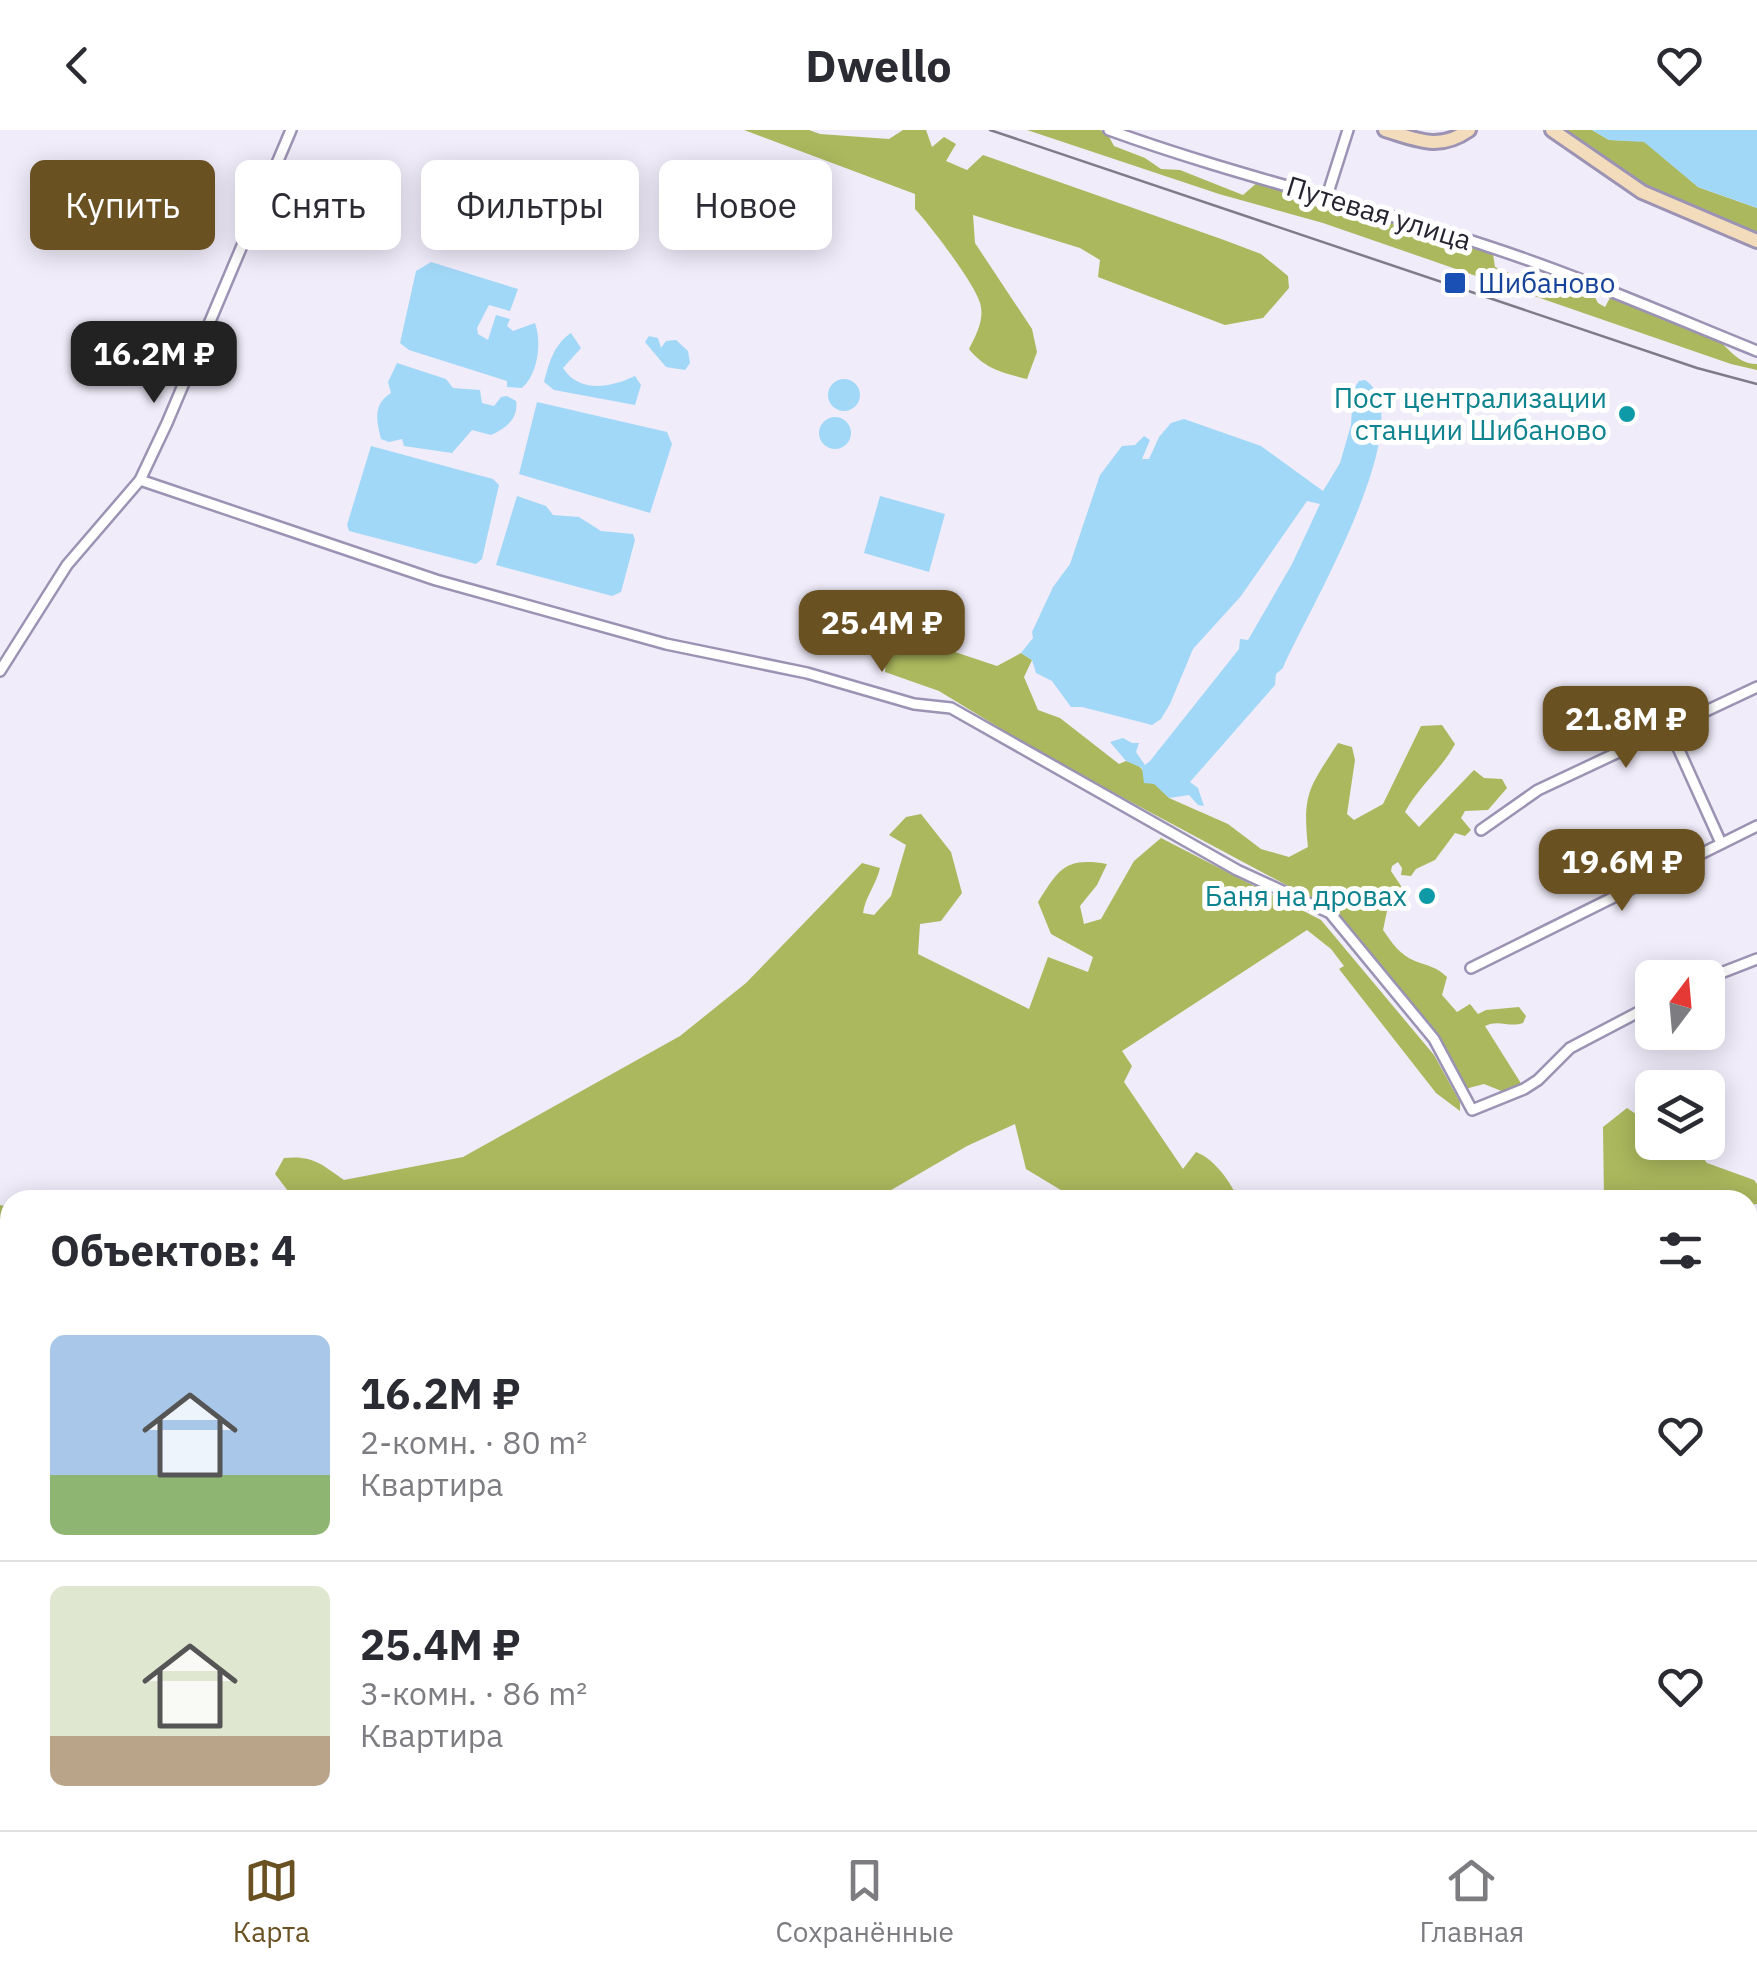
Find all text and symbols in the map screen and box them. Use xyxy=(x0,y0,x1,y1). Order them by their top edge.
text: Dwello xyxy=(805,36,952,94)
icon: back xyxy=(50,38,105,93)
icon: heart xyxy=(1652,38,1707,93)
chip: Купить xyxy=(30,160,215,250)
chip: Снять xyxy=(235,160,401,250)
chip: Фильтры xyxy=(421,160,639,250)
chip: Новое xyxy=(659,160,832,250)
street label: Путевая улица xyxy=(1282,167,1476,258)
place label: Шибаново xyxy=(1478,264,1615,301)
marker: Шибаново xyxy=(1442,270,1468,296)
pin: 16.2M ₽ xyxy=(62,321,246,406)
text: 16.2M ₽ xyxy=(93,332,215,374)
place label: Пост централизации станции Шибаново xyxy=(1334,379,1607,448)
marker: Пост централизации станции Шибаново xyxy=(1616,403,1638,425)
pin: 25.4M ₽ xyxy=(790,590,974,675)
text: 25.4M ₽ xyxy=(821,601,943,643)
pin: 21.8M ₽ xyxy=(1534,686,1718,771)
text: 21.8M ₽ xyxy=(1565,697,1687,739)
pin: 19.6M ₽ xyxy=(1530,829,1714,914)
text: 19.6M ₽ xyxy=(1561,840,1683,882)
place label: Баня на дровах xyxy=(1205,877,1407,914)
marker: Баня на дровах xyxy=(1416,885,1438,907)
north arrow xyxy=(1635,960,1725,1050)
map controls xyxy=(1635,960,1725,1160)
button: layers xyxy=(1635,1070,1725,1160)
text: Объектов: 4 xyxy=(50,1223,296,1278)
icon: filters xyxy=(1653,1223,1708,1278)
text: 16.2M ₽ xyxy=(360,1366,521,1421)
icon: home xyxy=(130,1375,250,1495)
icon: heart xyxy=(1653,1408,1708,1463)
text: 2-комн. · 80 m² xyxy=(360,1421,587,1463)
text: Квартира xyxy=(360,1463,503,1505)
text: 25.4M ₽ xyxy=(360,1617,521,1672)
icon: home xyxy=(130,1626,250,1746)
icon: heart xyxy=(1653,1659,1708,1714)
text: 3-комн. · 86 m² xyxy=(360,1672,587,1714)
text: Квартира xyxy=(360,1714,503,1756)
tab: Карта xyxy=(233,1853,310,1950)
tab: Сохранённые xyxy=(775,1853,954,1950)
tab: Главная xyxy=(1420,1853,1524,1950)

